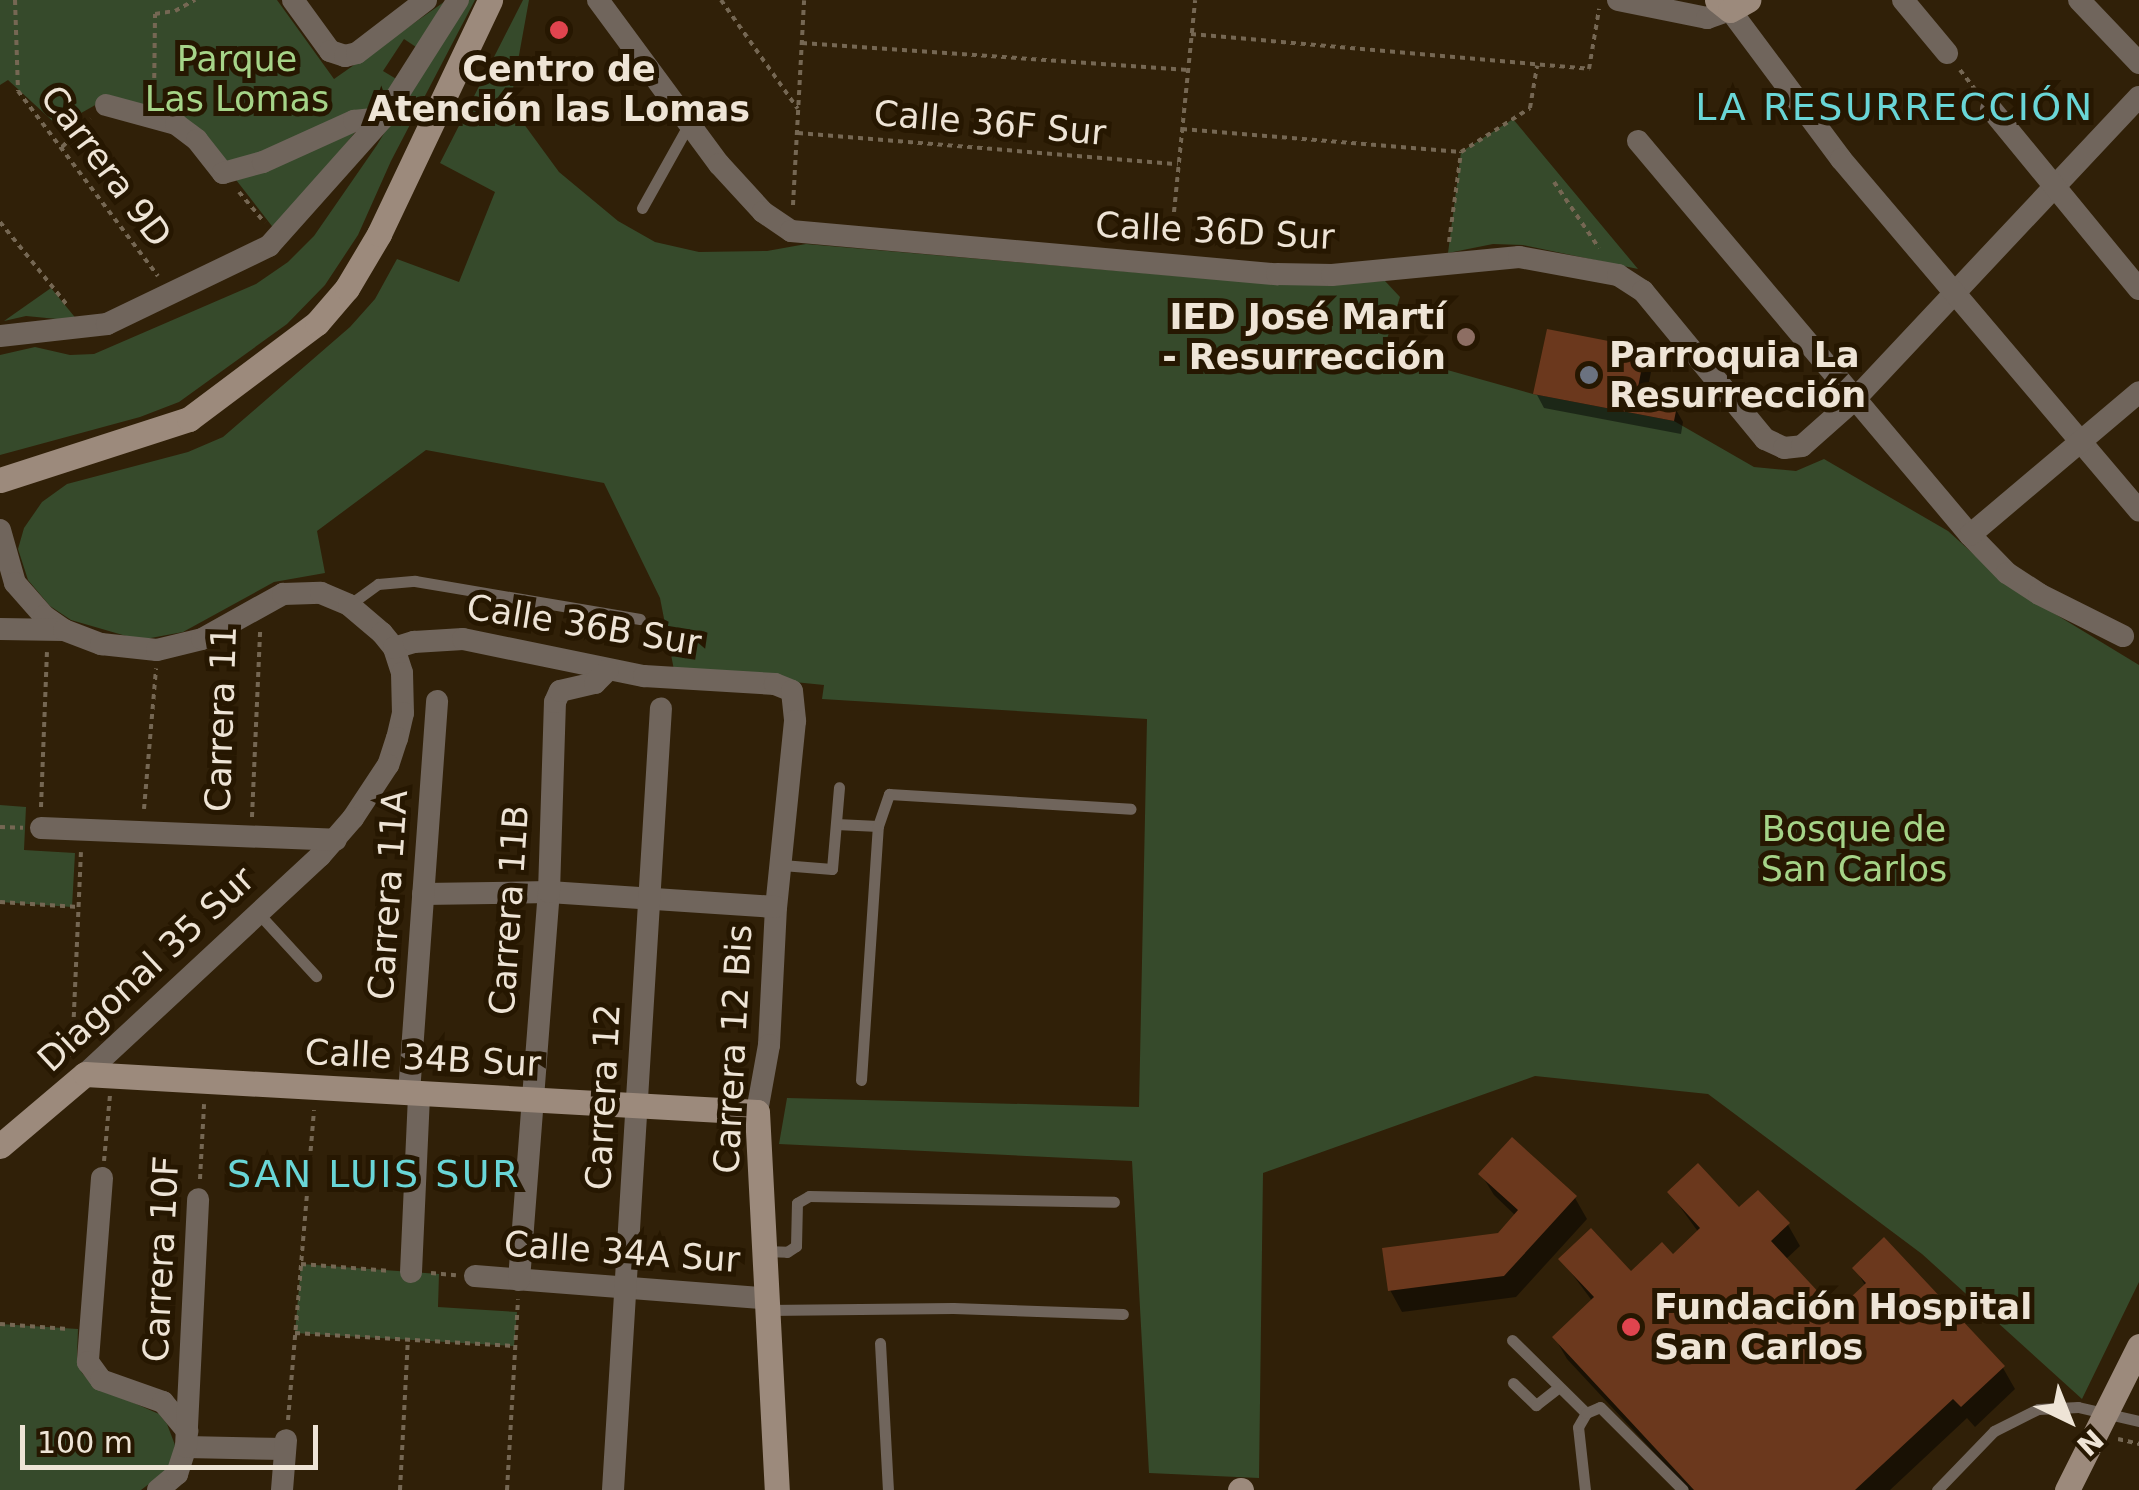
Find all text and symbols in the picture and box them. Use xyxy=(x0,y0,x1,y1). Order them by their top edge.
marker: Centro de Atención las Lomas xyxy=(546,17,572,43)
park label: Parque Las Lomas xyxy=(145,38,329,120)
place label: Centro de Atención las Lomas xyxy=(368,48,750,130)
street label: Carrera 9D xyxy=(32,77,180,255)
district label: LA RESURRECCIÓN xyxy=(1695,85,2095,131)
street label: Calle 36F Sur xyxy=(872,92,1108,154)
street label: Calle 36D Sur xyxy=(1094,204,1336,258)
place label: IED José Martí - Resurrección xyxy=(1162,296,1446,378)
marker: IED José Martí - Resurrección xyxy=(1455,326,1477,348)
place label: Parroquia La Resurrección xyxy=(1609,334,1866,416)
marker: Parroquia La Resurrección xyxy=(1578,364,1600,386)
street label: Calle 36B Sur xyxy=(464,586,704,664)
street label: Carrera 11 xyxy=(197,625,245,813)
street label: Carrera 11A xyxy=(360,789,416,1001)
street label: Carrera 11B xyxy=(481,804,537,1016)
park label: Bosque de San Carlos xyxy=(1761,808,1947,890)
street label: Diagonal 35 Sur xyxy=(29,858,263,1080)
street label: Carrera 12 Bis xyxy=(706,923,760,1175)
street label: Carrera 12 xyxy=(577,1003,629,1191)
street label: Calle 34B Sur xyxy=(304,1031,542,1085)
district label: SAN LUIS SUR xyxy=(227,1152,521,1198)
street label: Carrera 10F xyxy=(135,1155,187,1363)
street label: Calle 34A Sur xyxy=(503,1223,741,1281)
place label: Fundación Hospital San Carlos xyxy=(1654,1286,2032,1368)
marker: Fundación Hospital San Carlos xyxy=(1618,1314,1644,1340)
north arrow xyxy=(2019,1370,2119,1470)
scale bar xyxy=(25,1405,322,1467)
text: N xyxy=(2070,1422,2110,1462)
text: 100 m xyxy=(37,1425,133,1460)

